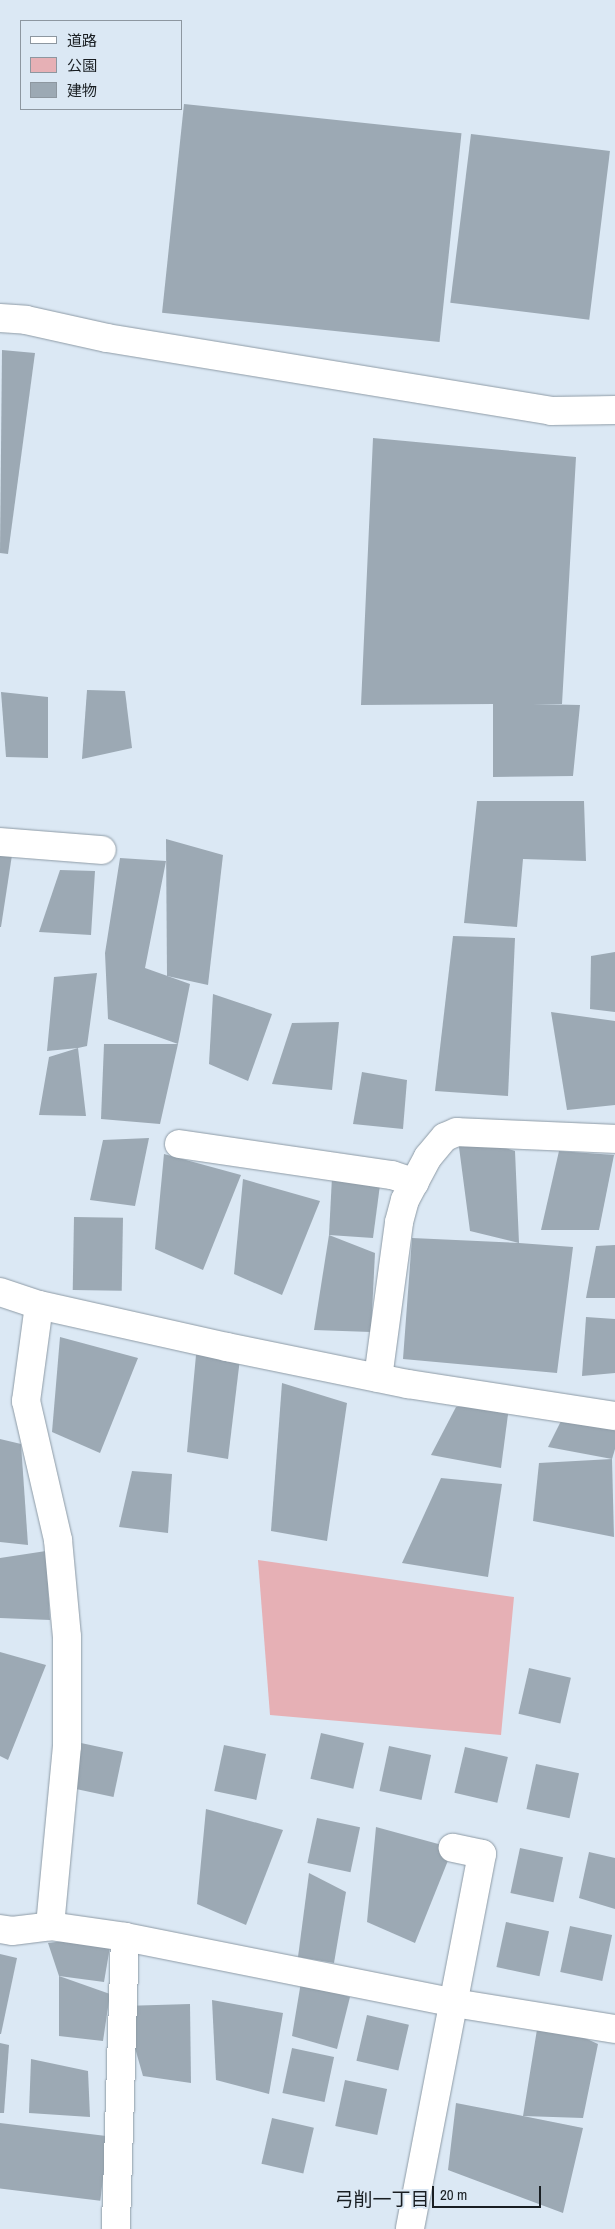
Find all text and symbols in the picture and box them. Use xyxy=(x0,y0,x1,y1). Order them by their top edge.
legend xyxy=(20,20,182,110)
text: 道路 xyxy=(67,30,97,51)
text: 公園 xyxy=(67,55,97,76)
text: 建物 xyxy=(67,80,97,101)
scale bar xyxy=(435,2176,544,2208)
text: 20 m xyxy=(440,2184,467,2205)
district label: 弓削一丁目 xyxy=(335,2189,429,2211)

